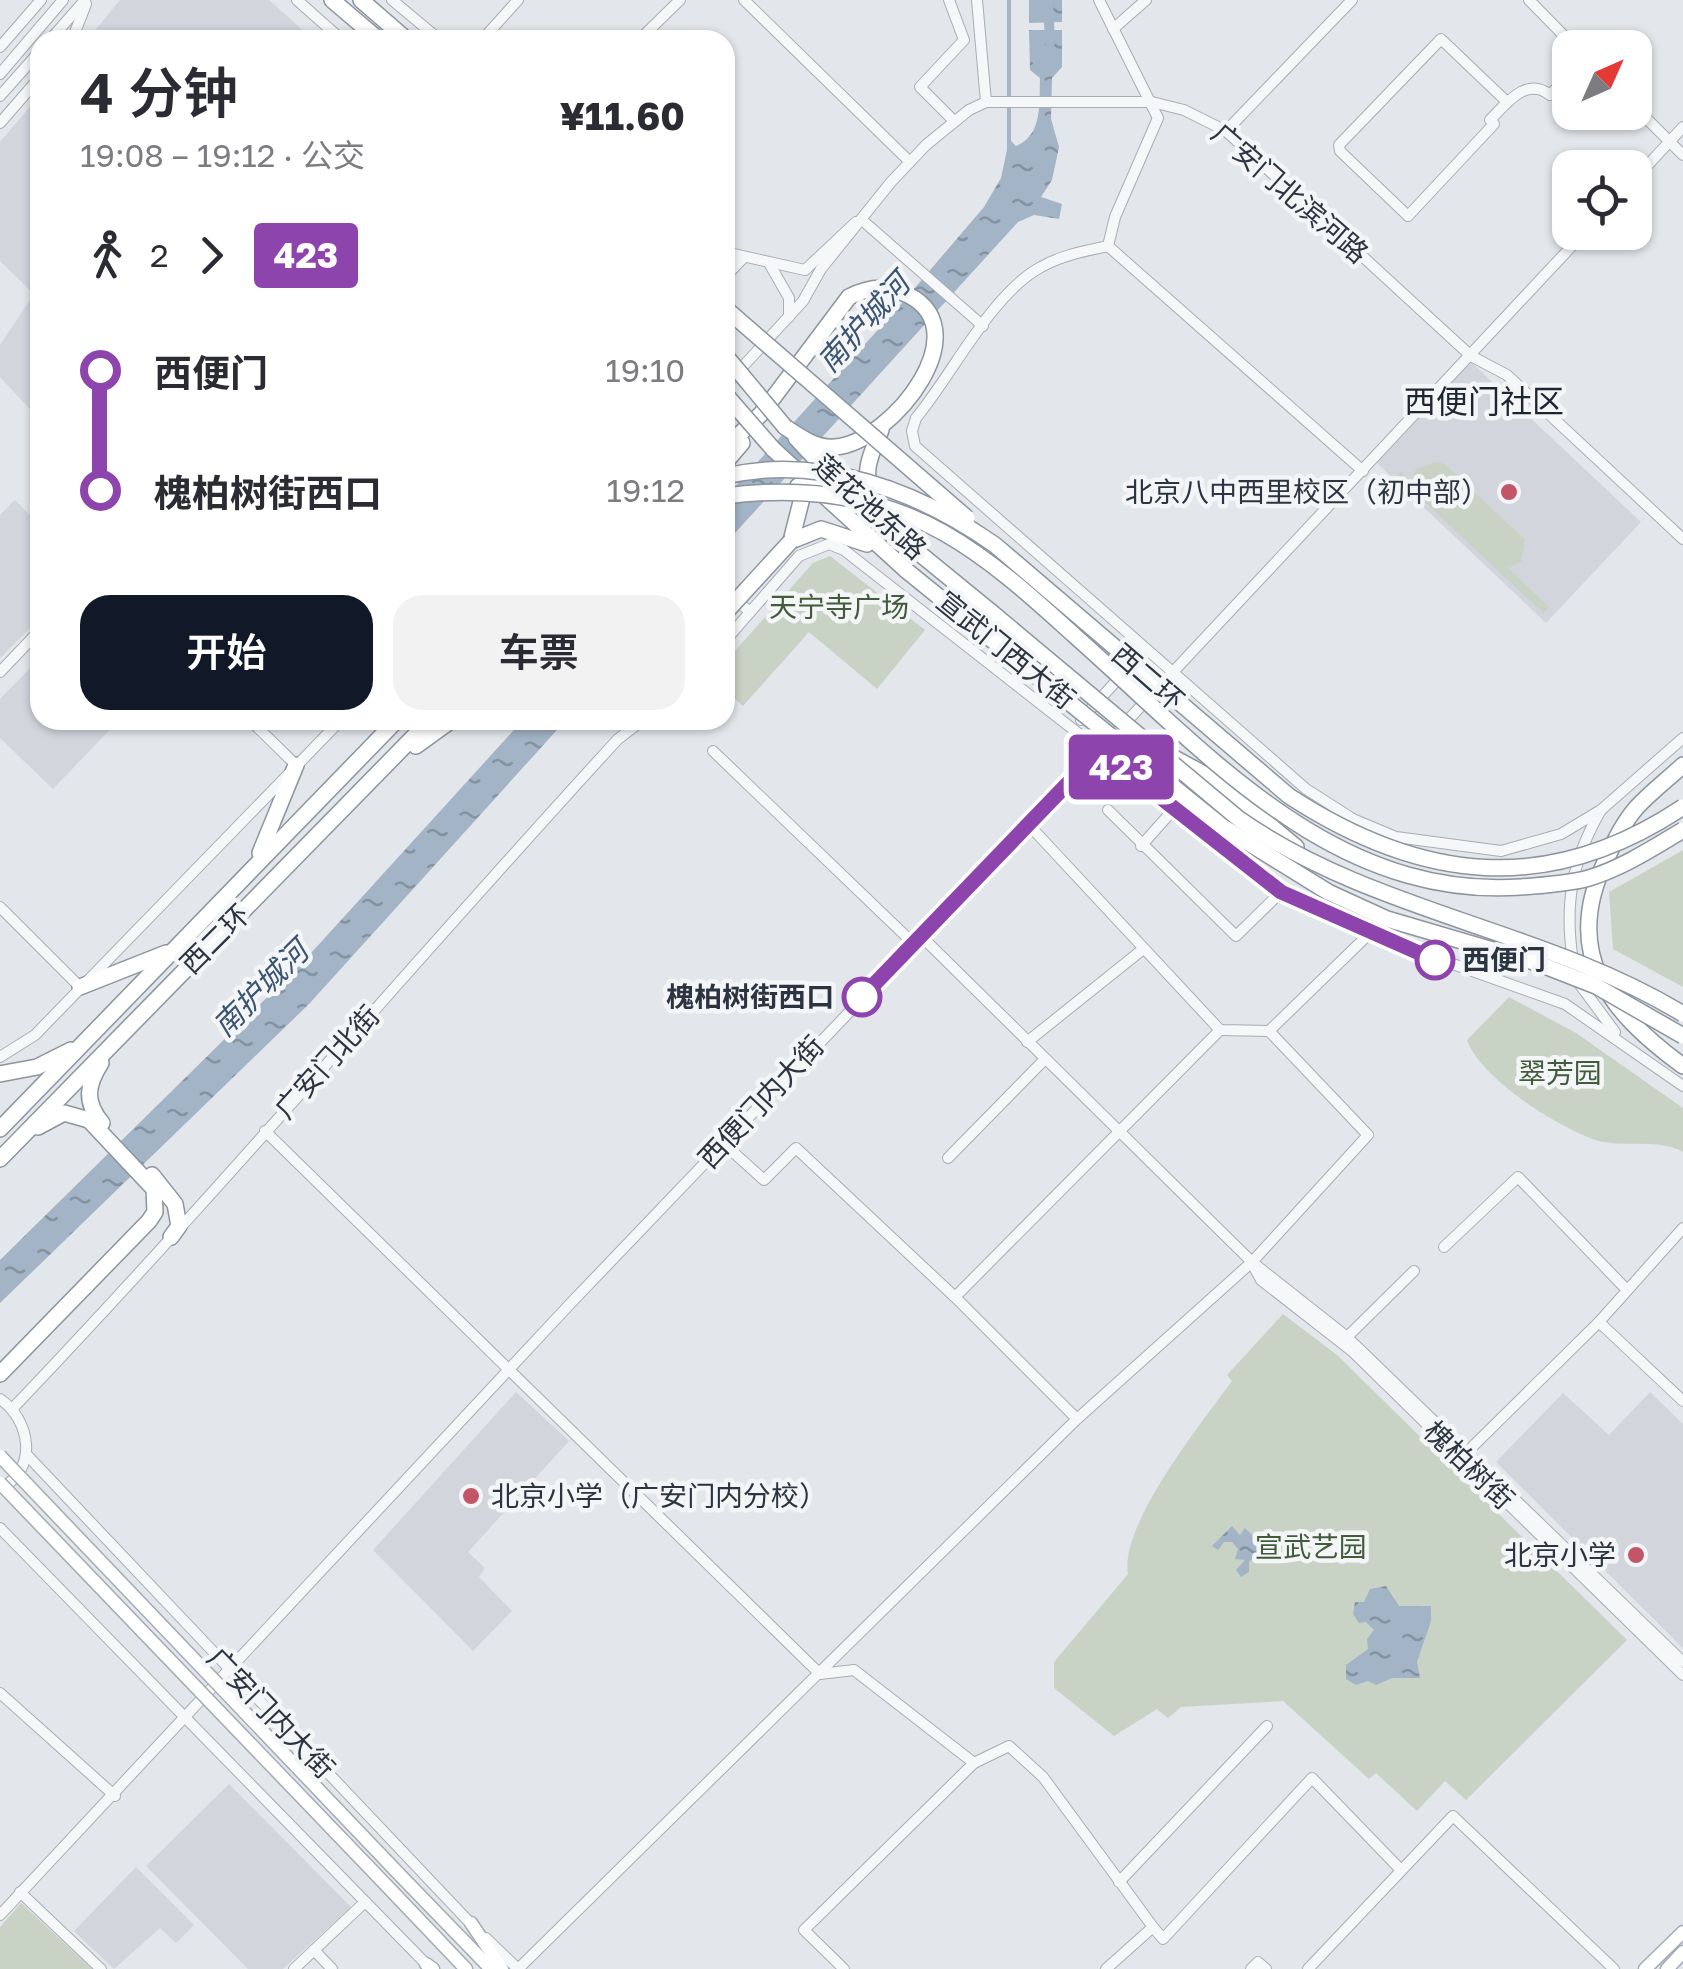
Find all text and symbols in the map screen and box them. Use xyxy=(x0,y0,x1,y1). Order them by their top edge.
north arrow xyxy=(1552,30,1652,130)
map controls xyxy=(1552,30,1652,250)
text: 4 分钟 xyxy=(80,59,238,125)
text: ¥11.60 xyxy=(560,93,685,138)
street label: 广安门北滨河路 xyxy=(1206,116,1375,269)
text: 19:08 – 19:12 · 公交 xyxy=(80,136,365,174)
button: locate xyxy=(1552,150,1652,250)
icon: walk xyxy=(80,228,135,283)
icon: forward xyxy=(184,228,239,283)
text: 423 xyxy=(274,234,338,276)
text: 2 xyxy=(150,236,169,274)
water label: 南护城河 xyxy=(810,262,920,379)
text: 西便门 xyxy=(154,350,268,395)
text: 19:10 xyxy=(605,351,685,389)
district label: 西便门社区 xyxy=(1404,382,1564,420)
street label: 莲花池东路 xyxy=(807,448,933,566)
text: 槐柏树街西口 xyxy=(154,470,382,515)
text: 19:12 xyxy=(606,471,685,509)
place label: 北京八中西里校区（初中部） xyxy=(1125,475,1489,508)
marker: 北京八中西里校区（初中部） xyxy=(1498,481,1520,503)
street label: 宣武门西大街 xyxy=(931,584,1082,715)
park label: 天宁寺广场 xyxy=(769,590,909,623)
button: 开始 xyxy=(80,595,373,710)
button: 车票 xyxy=(393,595,685,710)
street label: 西二环 xyxy=(1106,637,1191,717)
line badge: 423 xyxy=(1064,734,1178,800)
text: 423 xyxy=(1089,746,1153,788)
street label: 西二环 xyxy=(173,897,256,980)
water label: 南护城河 xyxy=(205,930,319,1043)
marker: 西便门 xyxy=(1416,941,1454,979)
place label: 西便门 xyxy=(1462,943,1546,976)
marker: 槐柏树街西口 xyxy=(843,978,881,1016)
place label: 槐柏树街西口 xyxy=(666,980,834,1013)
street label: 广安门北街 xyxy=(268,999,386,1125)
street label: 西便门内大街 xyxy=(691,1029,830,1174)
park label: 翠芳园 xyxy=(1518,1056,1602,1089)
street label: 槐柏树街 xyxy=(1418,1414,1521,1515)
place label: 北京小学（广安门内分校） xyxy=(491,1479,827,1512)
marker: 北京小学（广安门内分校） xyxy=(460,1485,482,1507)
park label: 宣武艺园 xyxy=(1255,1530,1367,1563)
place label: 北京小学 xyxy=(1504,1538,1616,1571)
marker: 北京小学 xyxy=(1625,1544,1647,1566)
street label: 广安门内大街 xyxy=(201,1641,342,1785)

